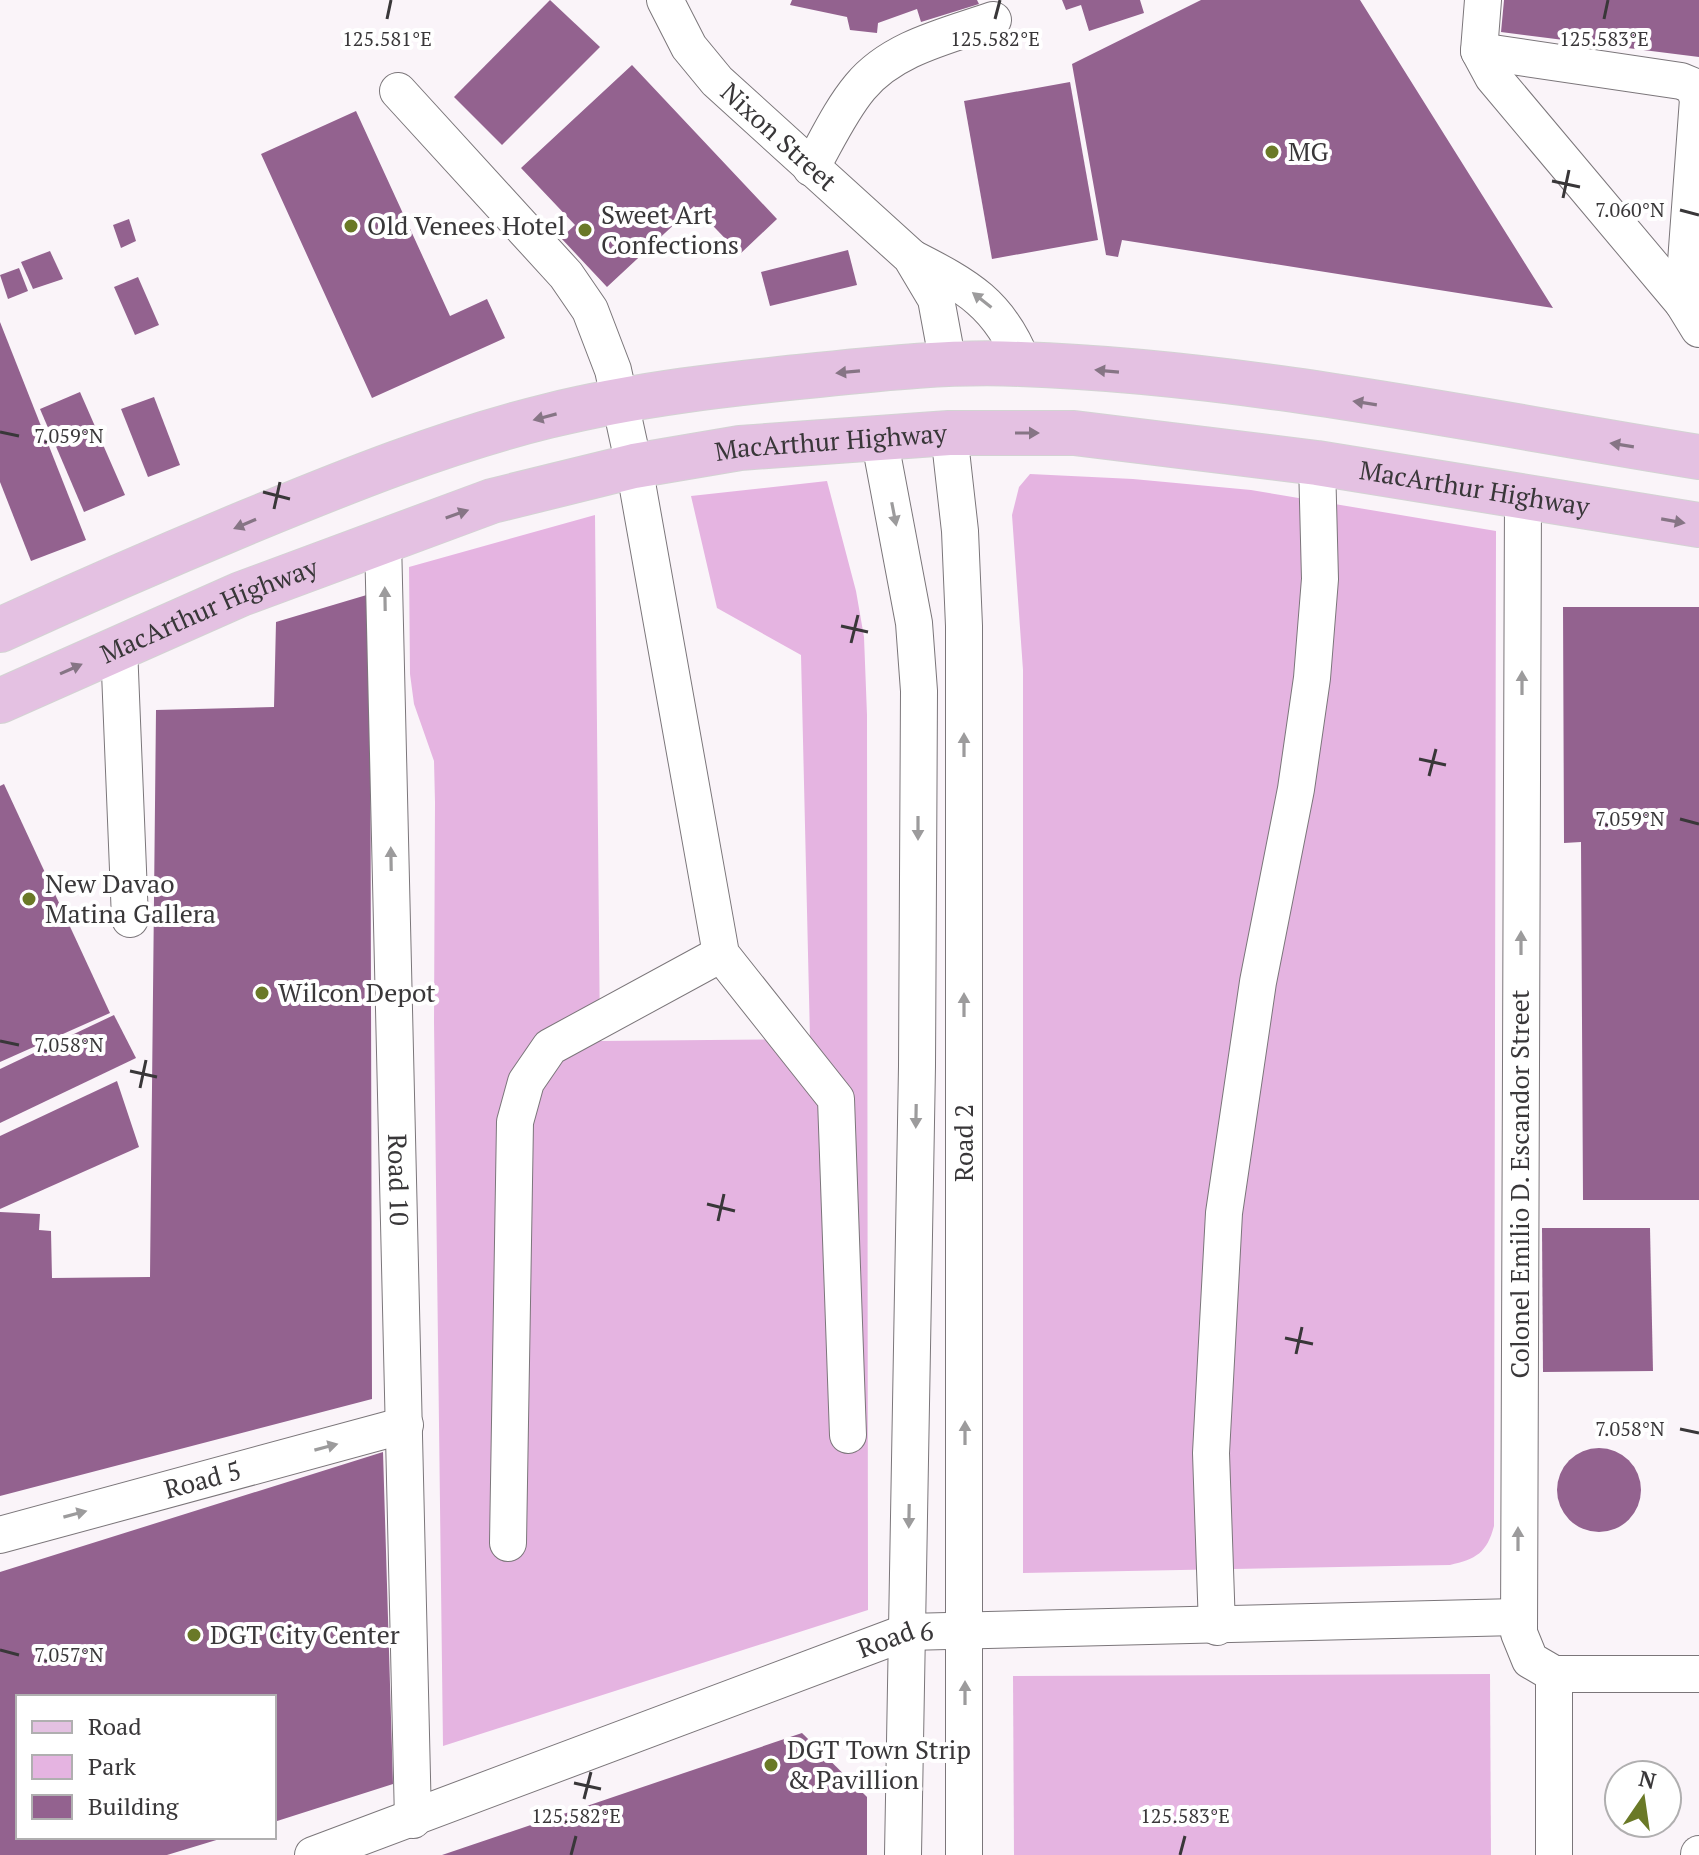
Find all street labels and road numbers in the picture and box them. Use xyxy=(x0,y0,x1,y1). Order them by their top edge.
street label: Nixon Street xyxy=(714,75,845,198)
street label: MacArthur Highway xyxy=(712,415,949,468)
street label: MacArthur Highway xyxy=(1357,452,1593,523)
street label: MacArthur Highway xyxy=(95,549,323,670)
street label: Colonel Emilio D. Escandor Street xyxy=(1502,989,1536,1379)
street label: Road 2 xyxy=(946,1104,980,1182)
street label: Road 10 xyxy=(381,1133,417,1226)
street label: Road 5 xyxy=(160,1452,245,1506)
street label: Road 6 xyxy=(852,1613,934,1665)

